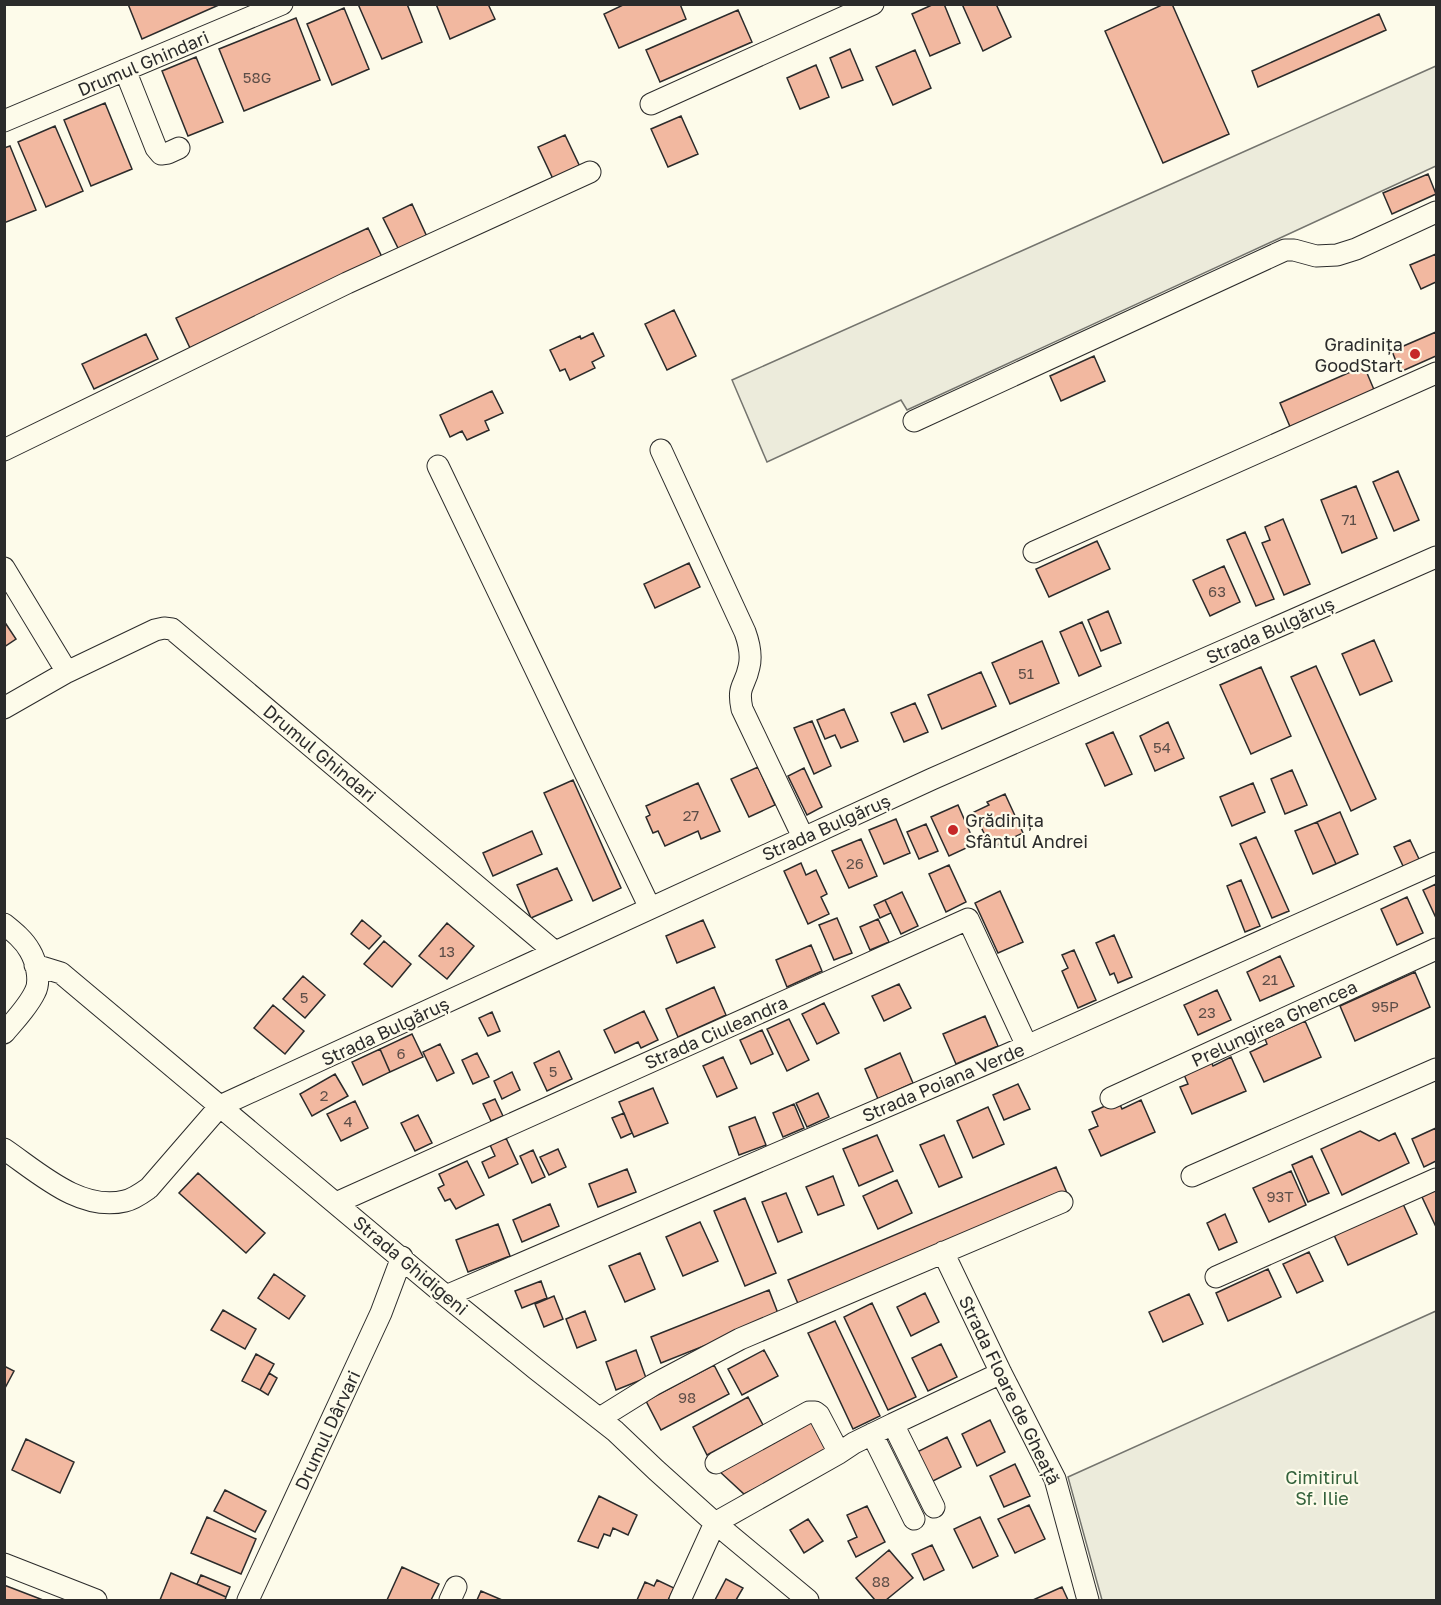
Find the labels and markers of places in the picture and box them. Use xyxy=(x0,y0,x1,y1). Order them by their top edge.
place label: Gradinița GoodStart xyxy=(1315,333,1403,376)
marker: Gradinița GoodStart xyxy=(1408,347,1422,361)
place label: Grădinița Sfântul Andrei xyxy=(965,809,1088,852)
marker: Grădinița Sfântul Andrei xyxy=(946,823,960,837)

